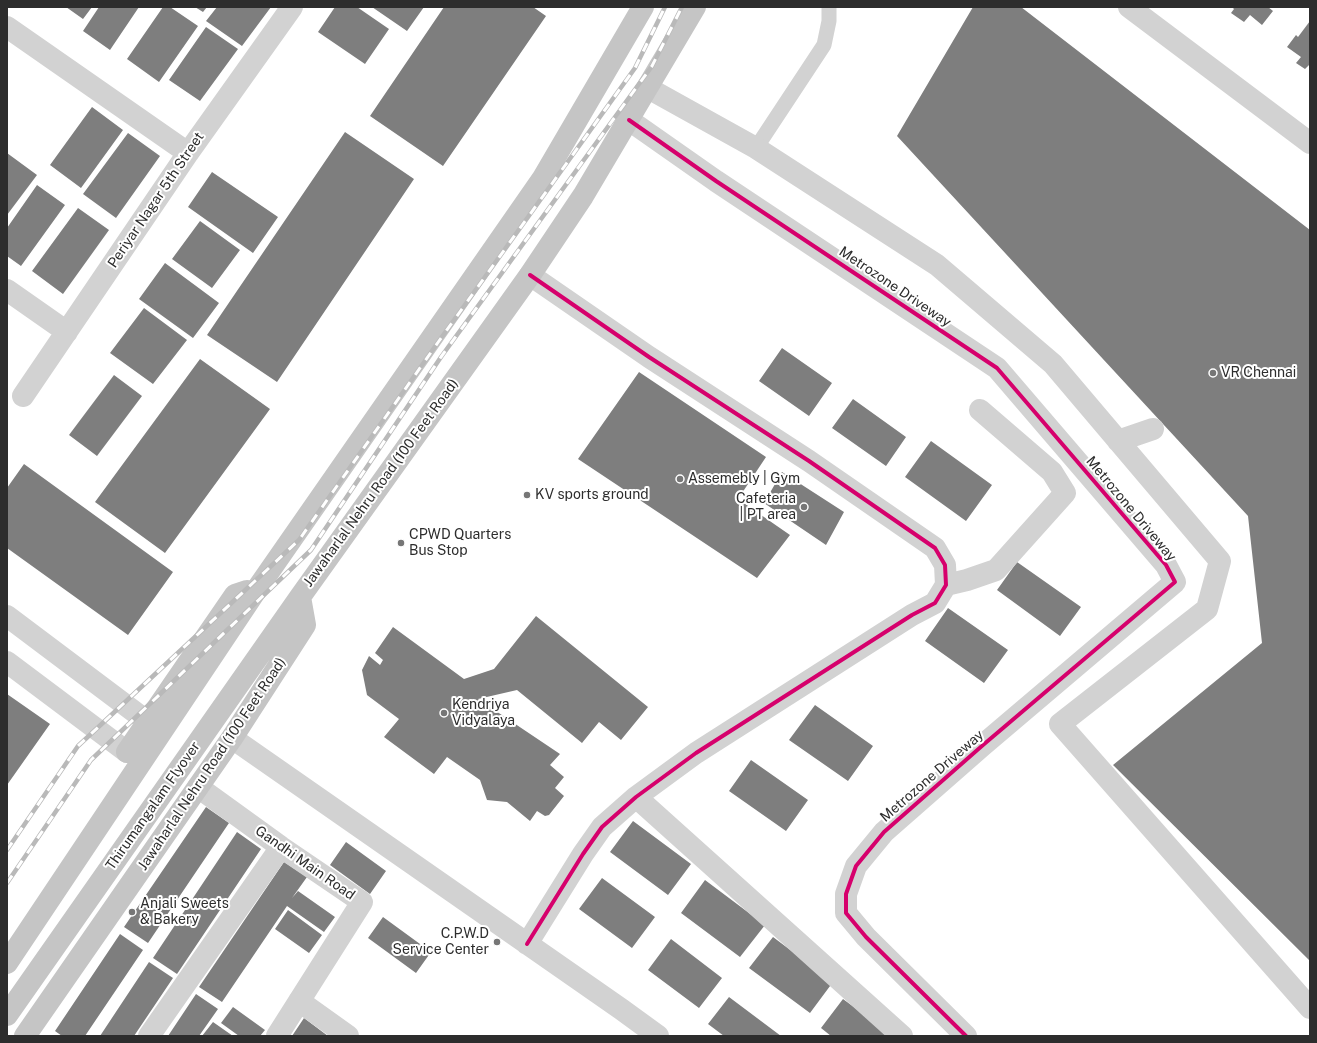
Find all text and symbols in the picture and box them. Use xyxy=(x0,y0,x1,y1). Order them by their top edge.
street label: Periyar Nagar 5th Street xyxy=(104,129,208,271)
street label: Metrozone Driveway xyxy=(836,243,954,331)
place label: VR Chennai xyxy=(1221,365,1296,381)
marker: VR Chennai xyxy=(1208,368,1218,378)
street label: Jawaharlal Nehru Road (100 Feet Road) xyxy=(300,376,462,590)
street label: Metrozone Driveway xyxy=(1082,453,1180,565)
place label: Assemebly | Gym xyxy=(688,471,800,487)
marker: Assemebly | Gym xyxy=(675,474,685,484)
place label: KV sports ground xyxy=(535,487,649,503)
marker: KV sports ground xyxy=(522,490,532,500)
place label: Cafeteria | PT area xyxy=(736,491,796,524)
marker: Cafeteria | PT area xyxy=(799,502,809,512)
place label: CPWD Quarters Bus Stop xyxy=(409,527,511,560)
marker: CPWD Quarters Bus Stop xyxy=(396,538,406,548)
street label: Jawaharlal Nehru Road (100 Feet Road) xyxy=(134,655,290,873)
place label: Kendriya Vidyalaya xyxy=(452,697,515,730)
marker: Kendriya Vidyalaya xyxy=(439,708,449,718)
street label: Metrozone Driveway xyxy=(877,726,987,826)
street label: Thirumangalam Flyover xyxy=(102,739,204,873)
street label: Gandhi Main Road xyxy=(252,822,358,904)
place label: Anjali Sweets & Bakery xyxy=(140,896,229,928)
marker: Anjali Sweets & Bakery xyxy=(127,907,137,917)
place label: C.P.W.D Service Center xyxy=(393,926,489,958)
marker: C.P.W.D Service Center xyxy=(492,937,502,947)

